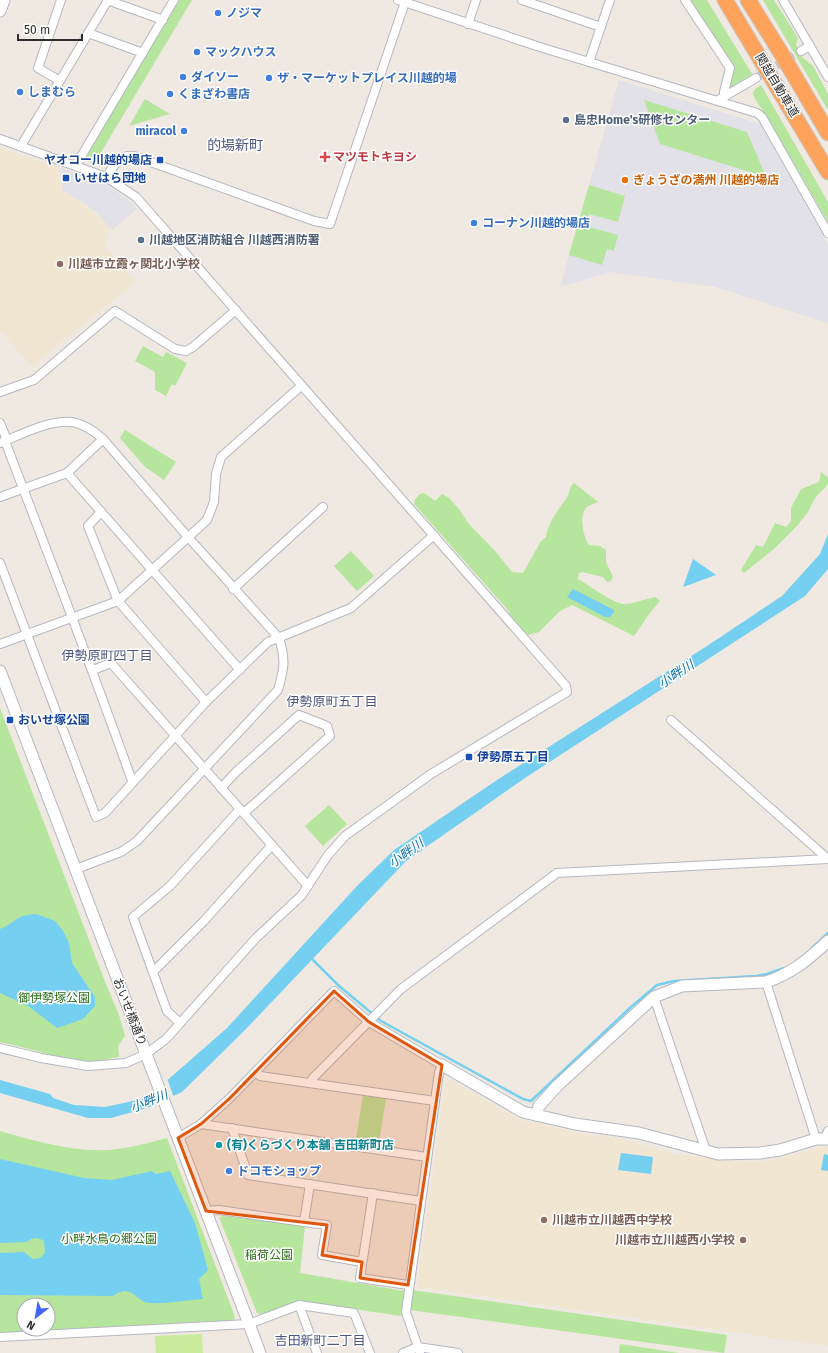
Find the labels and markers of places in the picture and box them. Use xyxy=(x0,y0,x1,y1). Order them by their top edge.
place label: ノジマ xyxy=(226,6,262,20)
marker: ノジマ xyxy=(213,8,223,18)
place label: マックハウス xyxy=(205,45,276,59)
marker: マックハウス xyxy=(192,47,202,57)
place label: ダイソー xyxy=(191,70,239,84)
place label: ザ・マーケットプレイス川越的場 xyxy=(277,71,457,85)
marker: ダイソー xyxy=(178,72,188,82)
marker: ザ・マーケットプレイス川越的場 xyxy=(264,73,274,83)
place label: しまむら xyxy=(28,85,76,99)
marker: しまむら xyxy=(15,87,25,97)
place label: くまざわ書店 xyxy=(178,87,250,101)
marker: くまざわ書店 xyxy=(165,89,175,99)
place label: 島忠Home's研修センター xyxy=(574,113,710,127)
marker: 島忠Home's研修センター xyxy=(561,115,571,125)
place label: miracol xyxy=(135,124,176,138)
marker: miracol xyxy=(179,126,189,136)
place label: マツモトキヨシ xyxy=(333,150,417,164)
marker: マツモトキヨシ xyxy=(320,152,330,162)
place label: ヤオコー川越的場店 xyxy=(44,153,152,167)
marker: ヤオコー川越的場店 xyxy=(155,155,165,165)
place label: いせはら団地 xyxy=(74,171,146,185)
marker: いせはら団地 xyxy=(61,173,71,183)
place label: ぎょうざの満州 川越的場店 xyxy=(633,173,779,187)
marker: ぎょうざの満州 川越的場店 xyxy=(620,175,630,185)
place label: コーナン川越的場店 xyxy=(482,216,590,230)
marker: コーナン川越的場店 xyxy=(469,218,479,228)
place label: 川越地区消防組合 川越西消防署 xyxy=(149,233,320,247)
marker: 川越地区消防組合 川越西消防署 xyxy=(136,235,146,245)
place label: 川越市立霞ヶ関北小学校 xyxy=(68,257,200,271)
marker: 川越市立霞ヶ関北小学校 xyxy=(55,259,65,269)
place label: おいせ塚公園 xyxy=(18,713,90,727)
marker: おいせ塚公園 xyxy=(5,715,15,725)
place label: 伊勢原五丁目 xyxy=(477,750,549,764)
marker: 伊勢原五丁目 xyxy=(464,752,474,762)
place label: (有)くらづくり本舗 吉田新町店 xyxy=(227,1138,394,1152)
marker: (有)くらづくり本舗 吉田新町店 xyxy=(214,1140,224,1150)
place label: ドコモショップ xyxy=(237,1164,321,1178)
marker: ドコモショップ xyxy=(224,1166,234,1176)
place label: 川越市立川越西中学校 xyxy=(552,1213,672,1227)
marker: 川越市立川越西中学校 xyxy=(539,1215,549,1225)
place label: 川越市立川越西小学校 xyxy=(615,1233,735,1247)
marker: 川越市立川越西小学校 xyxy=(738,1235,748,1245)

